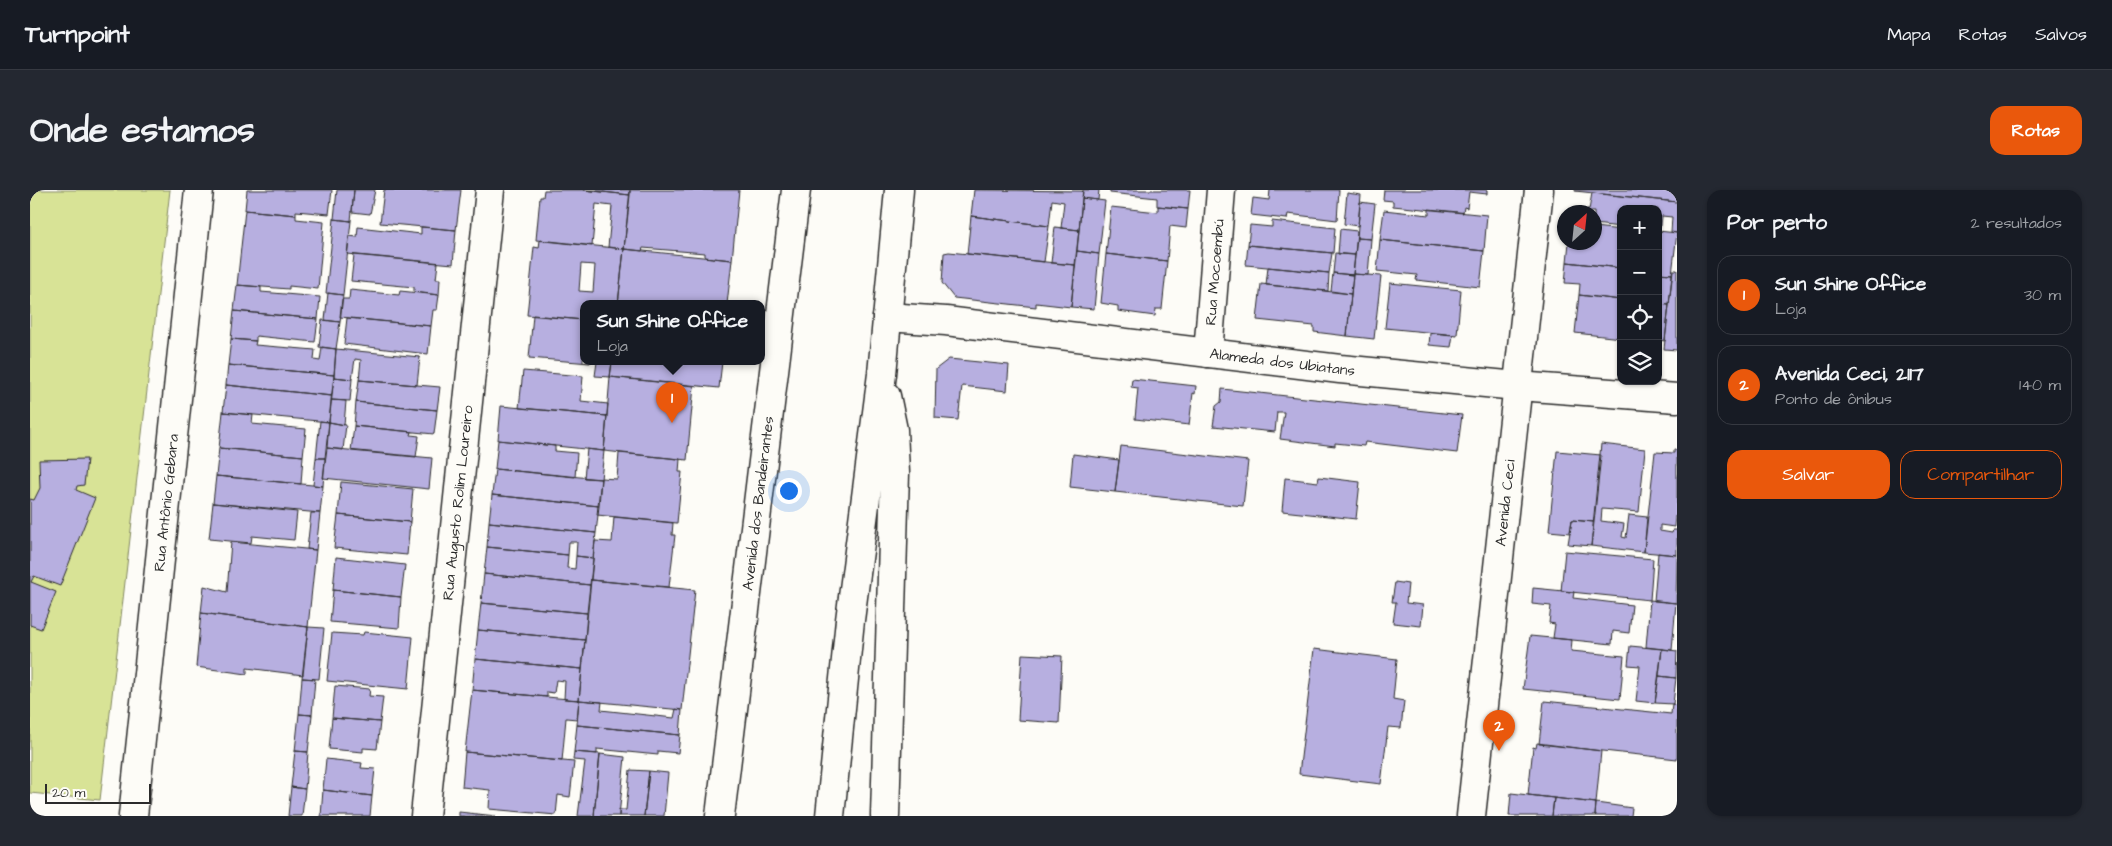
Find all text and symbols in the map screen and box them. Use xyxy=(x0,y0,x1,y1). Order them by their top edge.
text: Turnpoint xyxy=(25,18,130,52)
text: Mapa xyxy=(1887,22,1931,47)
text: Rotas xyxy=(1959,22,2007,47)
text: Salvos xyxy=(2035,22,2087,47)
text: Onde estamos xyxy=(30,106,255,155)
button: Rotas xyxy=(1990,106,2082,155)
north arrow xyxy=(1557,205,1602,250)
map controls xyxy=(1617,205,1662,385)
button: + xyxy=(1617,205,1662,250)
text: Por perto xyxy=(1727,208,1827,237)
text: 2 resultados xyxy=(1970,212,2062,234)
street label: Rua Mocoembú xyxy=(1200,218,1229,326)
button: − xyxy=(1617,250,1662,295)
text: Sun Shine Office xyxy=(1775,271,1926,298)
text: 1 xyxy=(1743,284,1745,306)
text: 30 m xyxy=(2024,284,2061,306)
button: locate xyxy=(1617,295,1662,340)
text: Loja xyxy=(1775,298,1806,320)
popup xyxy=(580,300,765,365)
text: Sun Shine Office xyxy=(597,308,748,335)
text: Loja xyxy=(597,335,628,357)
button: layers xyxy=(1617,340,1662,385)
street label: Alameda dos Ubiatans xyxy=(1209,343,1356,381)
text: Avenida Ceci, 2117 xyxy=(1775,361,1924,388)
text: 2 xyxy=(1739,374,1749,396)
text: 140 m xyxy=(2019,374,2061,396)
pin: 1 xyxy=(656,382,688,423)
text: Ponto de ônibus xyxy=(1775,388,1892,410)
street label: Rua Augusto Rolim Loureiro xyxy=(437,404,478,601)
street label: Avenida dos Bandeirantes xyxy=(737,414,779,592)
street label: Rua Antônio Gebara xyxy=(148,432,184,573)
button: Salvar xyxy=(1727,450,1890,499)
button: Compartilhar xyxy=(1900,450,2062,499)
street label: Avenida Ceci xyxy=(1490,458,1520,547)
your location xyxy=(776,478,802,504)
pin: 2 xyxy=(1483,710,1515,751)
scale bar xyxy=(45,781,151,804)
text: 20 m xyxy=(52,783,85,803)

